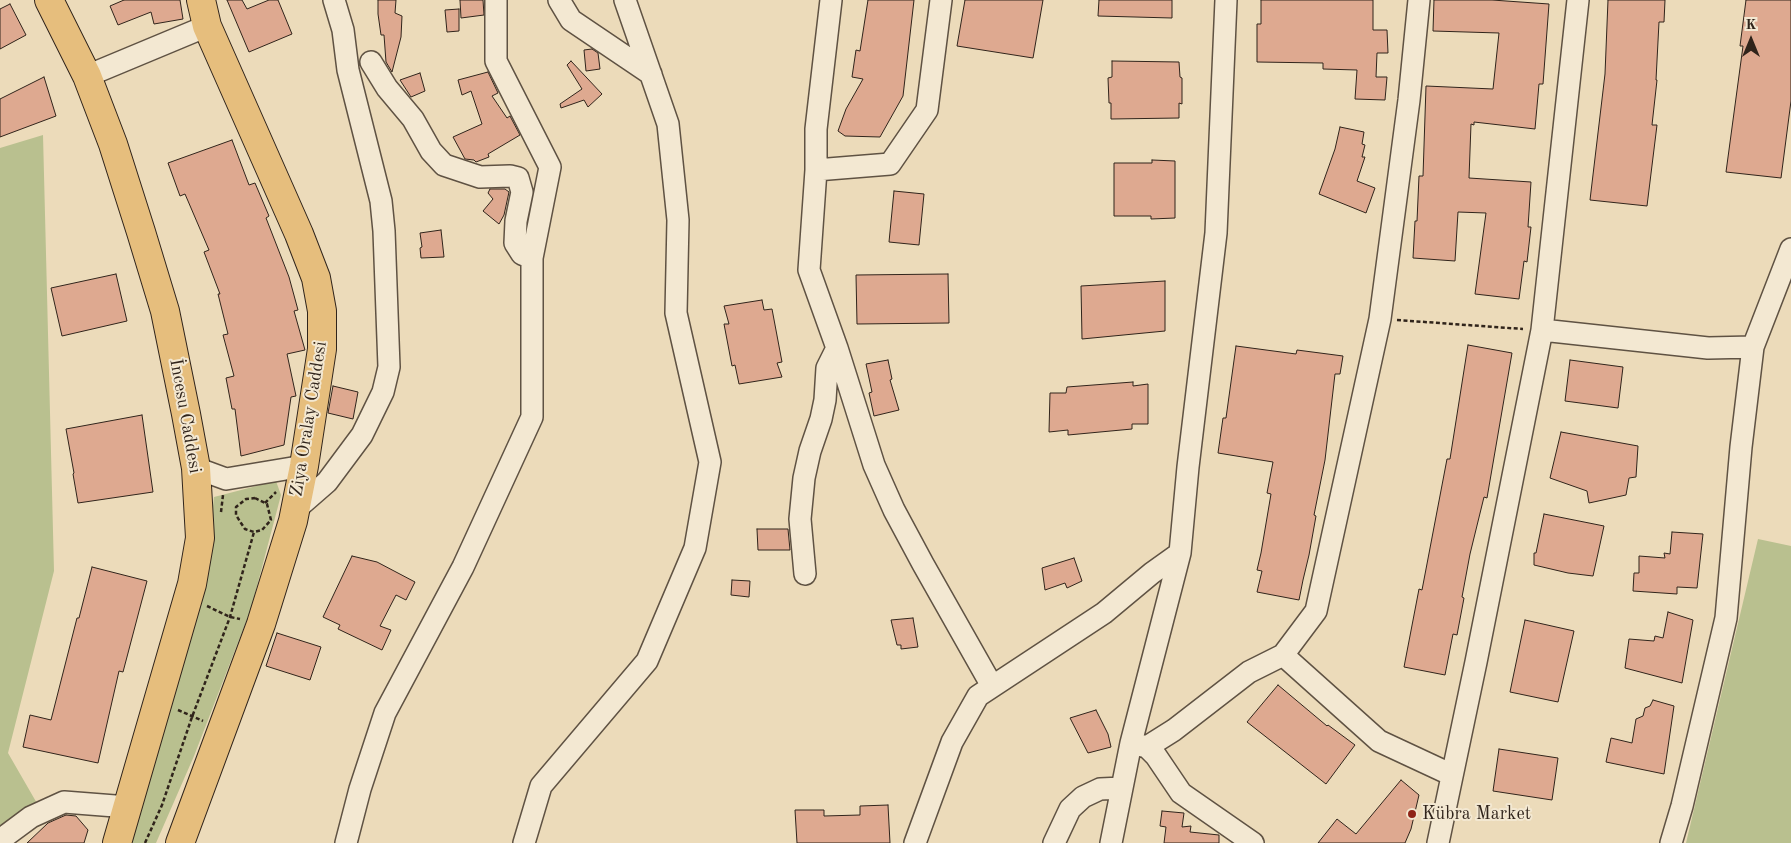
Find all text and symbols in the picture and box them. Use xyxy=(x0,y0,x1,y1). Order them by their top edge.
north arrow xyxy=(1726,15,1776,65)
text: K xyxy=(1746,18,1756,32)
street label: Ziya Oralay Caddesi xyxy=(286,340,332,498)
street label: İncesu Caddesi xyxy=(164,357,206,475)
place label: Kübra Market xyxy=(1422,803,1531,825)
marker: Kübra Market xyxy=(1406,808,1418,820)

